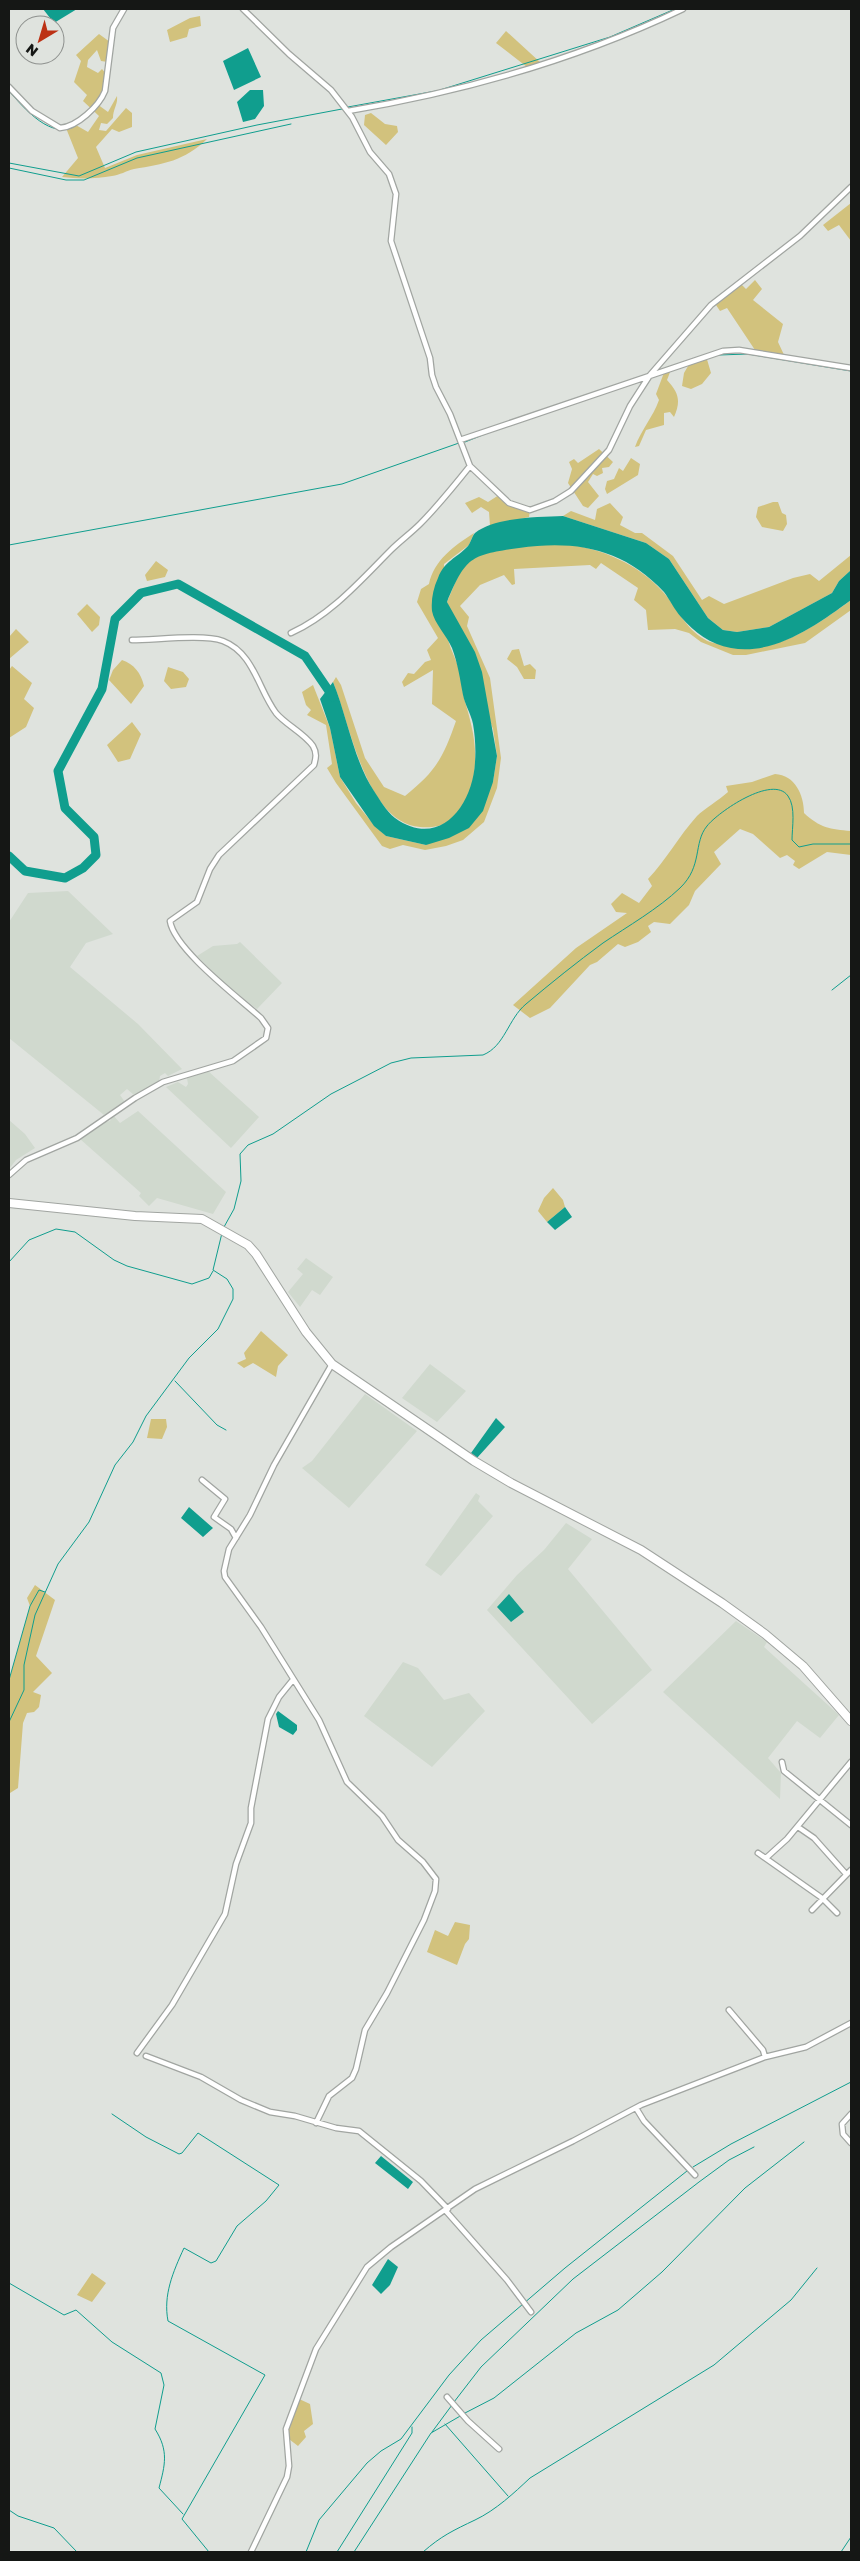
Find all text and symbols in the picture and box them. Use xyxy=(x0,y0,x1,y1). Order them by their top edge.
north arrow xyxy=(15,15,65,65)
text: N xyxy=(22,41,41,61)

